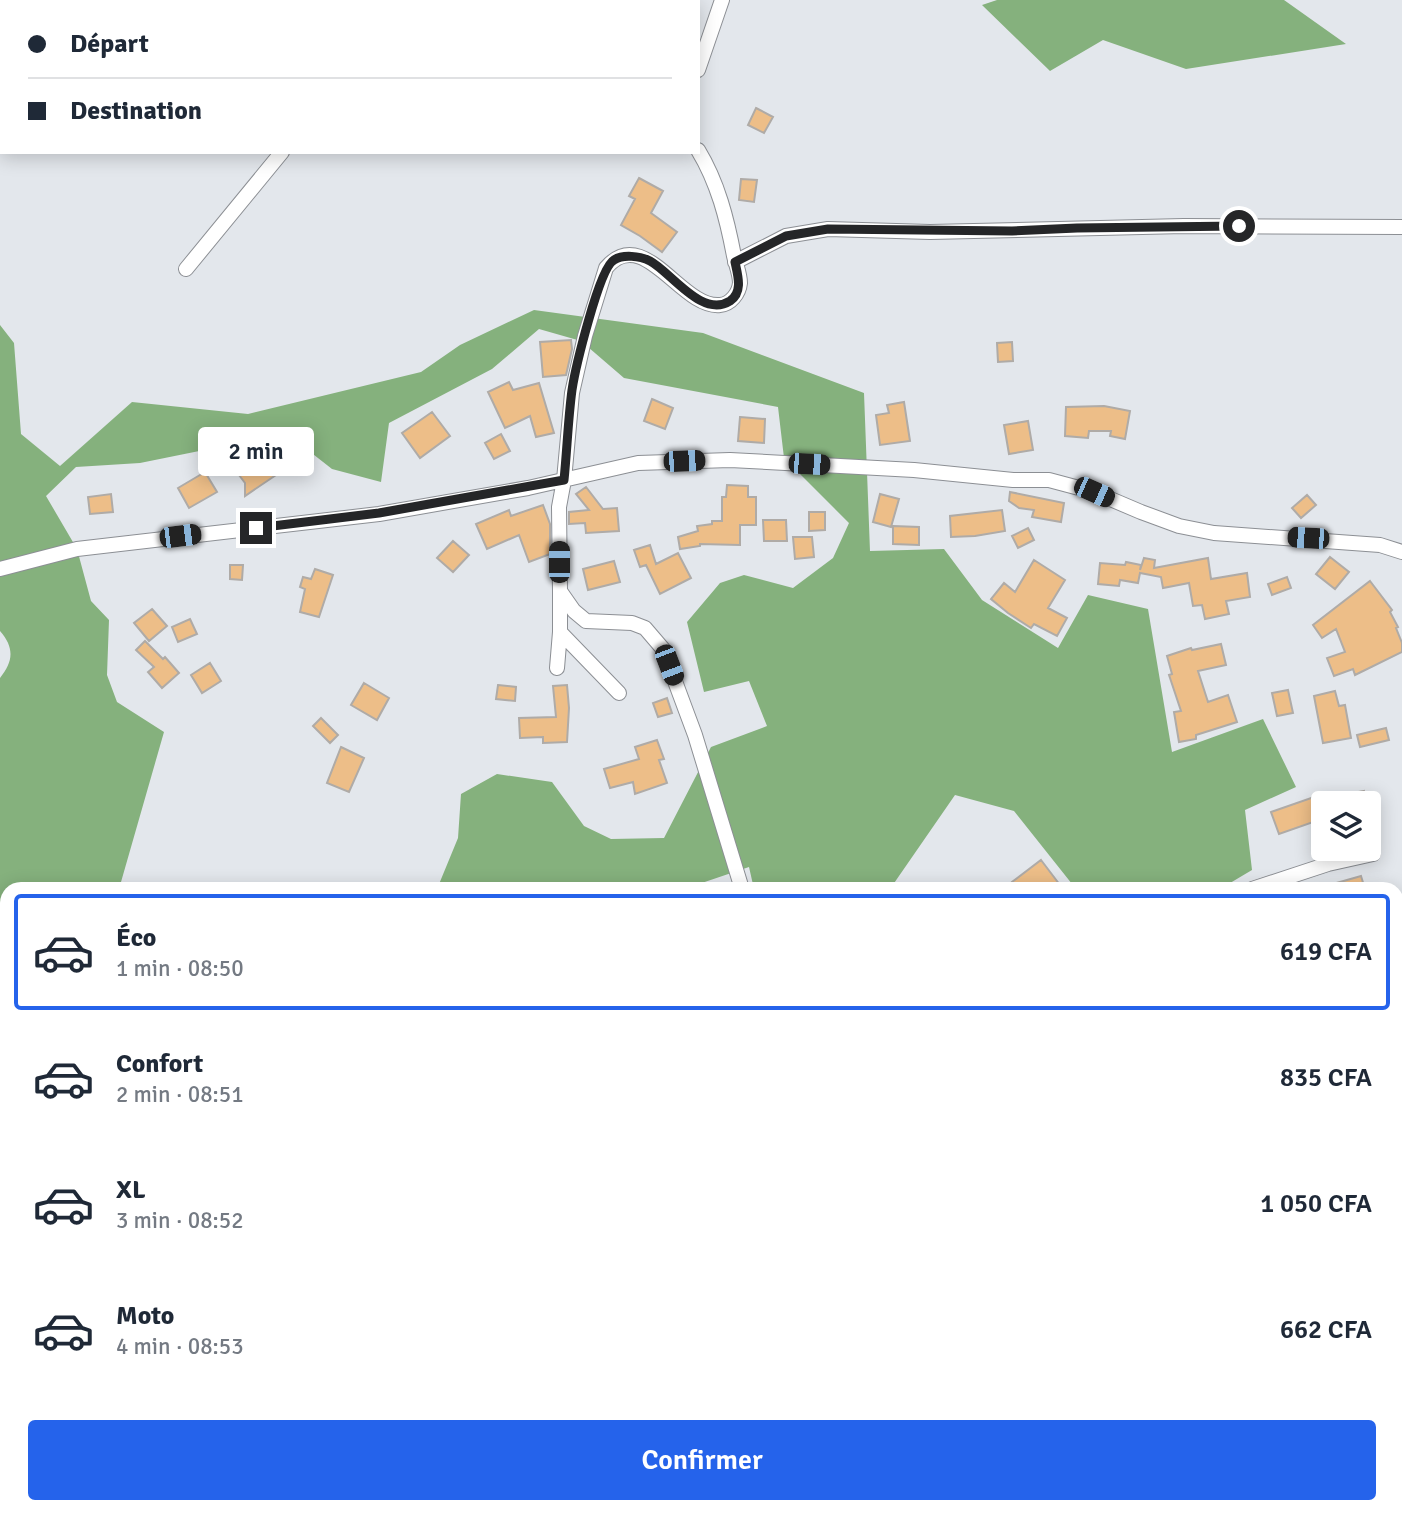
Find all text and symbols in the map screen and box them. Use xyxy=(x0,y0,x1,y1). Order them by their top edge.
text: Départ xyxy=(70,28,149,60)
text: Destination xyxy=(70,95,202,127)
route start xyxy=(1223,210,1255,242)
callout: 2 min xyxy=(198,426,314,476)
text: 2 min xyxy=(228,437,284,466)
car xyxy=(663,450,706,472)
car xyxy=(788,452,831,476)
car xyxy=(1071,474,1118,510)
route end xyxy=(240,512,272,544)
car xyxy=(158,523,203,549)
car xyxy=(1287,526,1330,550)
car xyxy=(549,541,570,583)
car xyxy=(652,642,687,688)
map controls xyxy=(1311,791,1381,861)
button: layers xyxy=(1311,791,1381,861)
icon: car xyxy=(32,921,95,984)
text: Éco xyxy=(116,922,156,954)
text: 619 CFA xyxy=(1280,936,1372,968)
text: 1 min · 08:50 xyxy=(116,954,244,983)
icon: car xyxy=(32,1047,95,1110)
text: Confort xyxy=(116,1048,203,1080)
text: 835 CFA xyxy=(1280,1062,1372,1094)
text: 2 min · 08:51 xyxy=(116,1080,244,1109)
icon: car xyxy=(32,1173,95,1236)
text: XL xyxy=(116,1174,146,1206)
text: 1 050 CFA xyxy=(1260,1188,1372,1220)
text: 3 min · 08:52 xyxy=(116,1206,244,1235)
icon: car xyxy=(32,1299,95,1362)
text: Moto xyxy=(116,1300,174,1332)
text: 662 CFA xyxy=(1280,1314,1372,1346)
text: 4 min · 08:53 xyxy=(116,1332,244,1361)
button: Confirmer xyxy=(28,1420,1376,1500)

